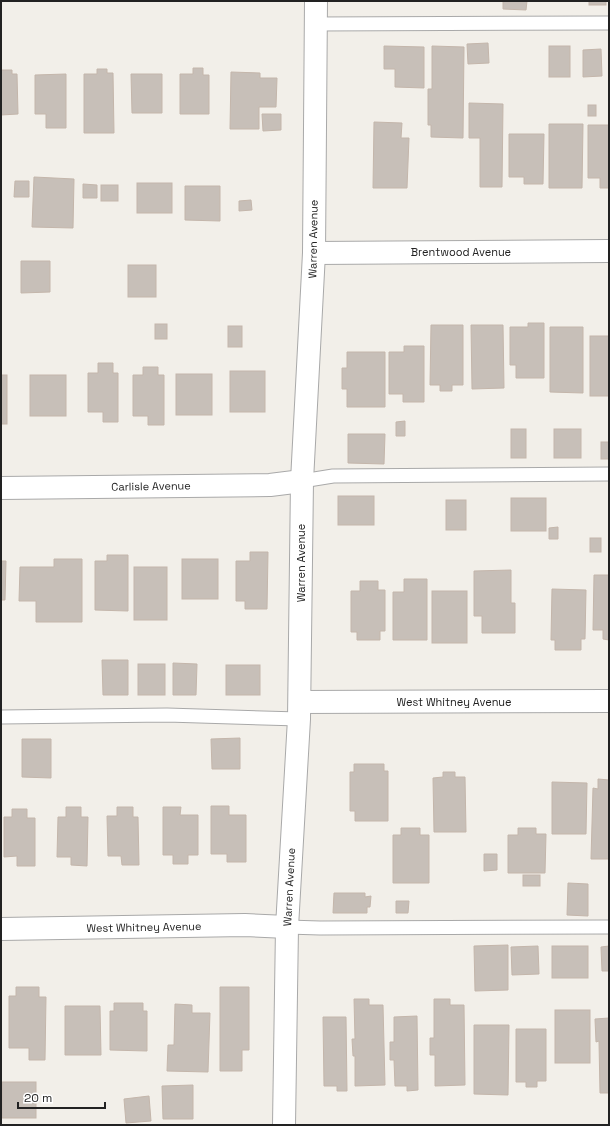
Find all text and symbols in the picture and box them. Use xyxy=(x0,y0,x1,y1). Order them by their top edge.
street label: Warren Avenue xyxy=(305,200,321,278)
street label: Brentwood Avenue xyxy=(411,245,511,259)
street label: Carlisle Avenue xyxy=(111,478,191,494)
street label: Warren Avenue xyxy=(294,524,308,602)
street label: West Whitney Avenue xyxy=(396,695,512,709)
street label: Warren Avenue xyxy=(280,847,298,927)
street label: West Whitney Avenue xyxy=(86,919,202,935)
scale bar xyxy=(18,1084,105,1110)
text: 20 m xyxy=(24,1090,52,1106)

